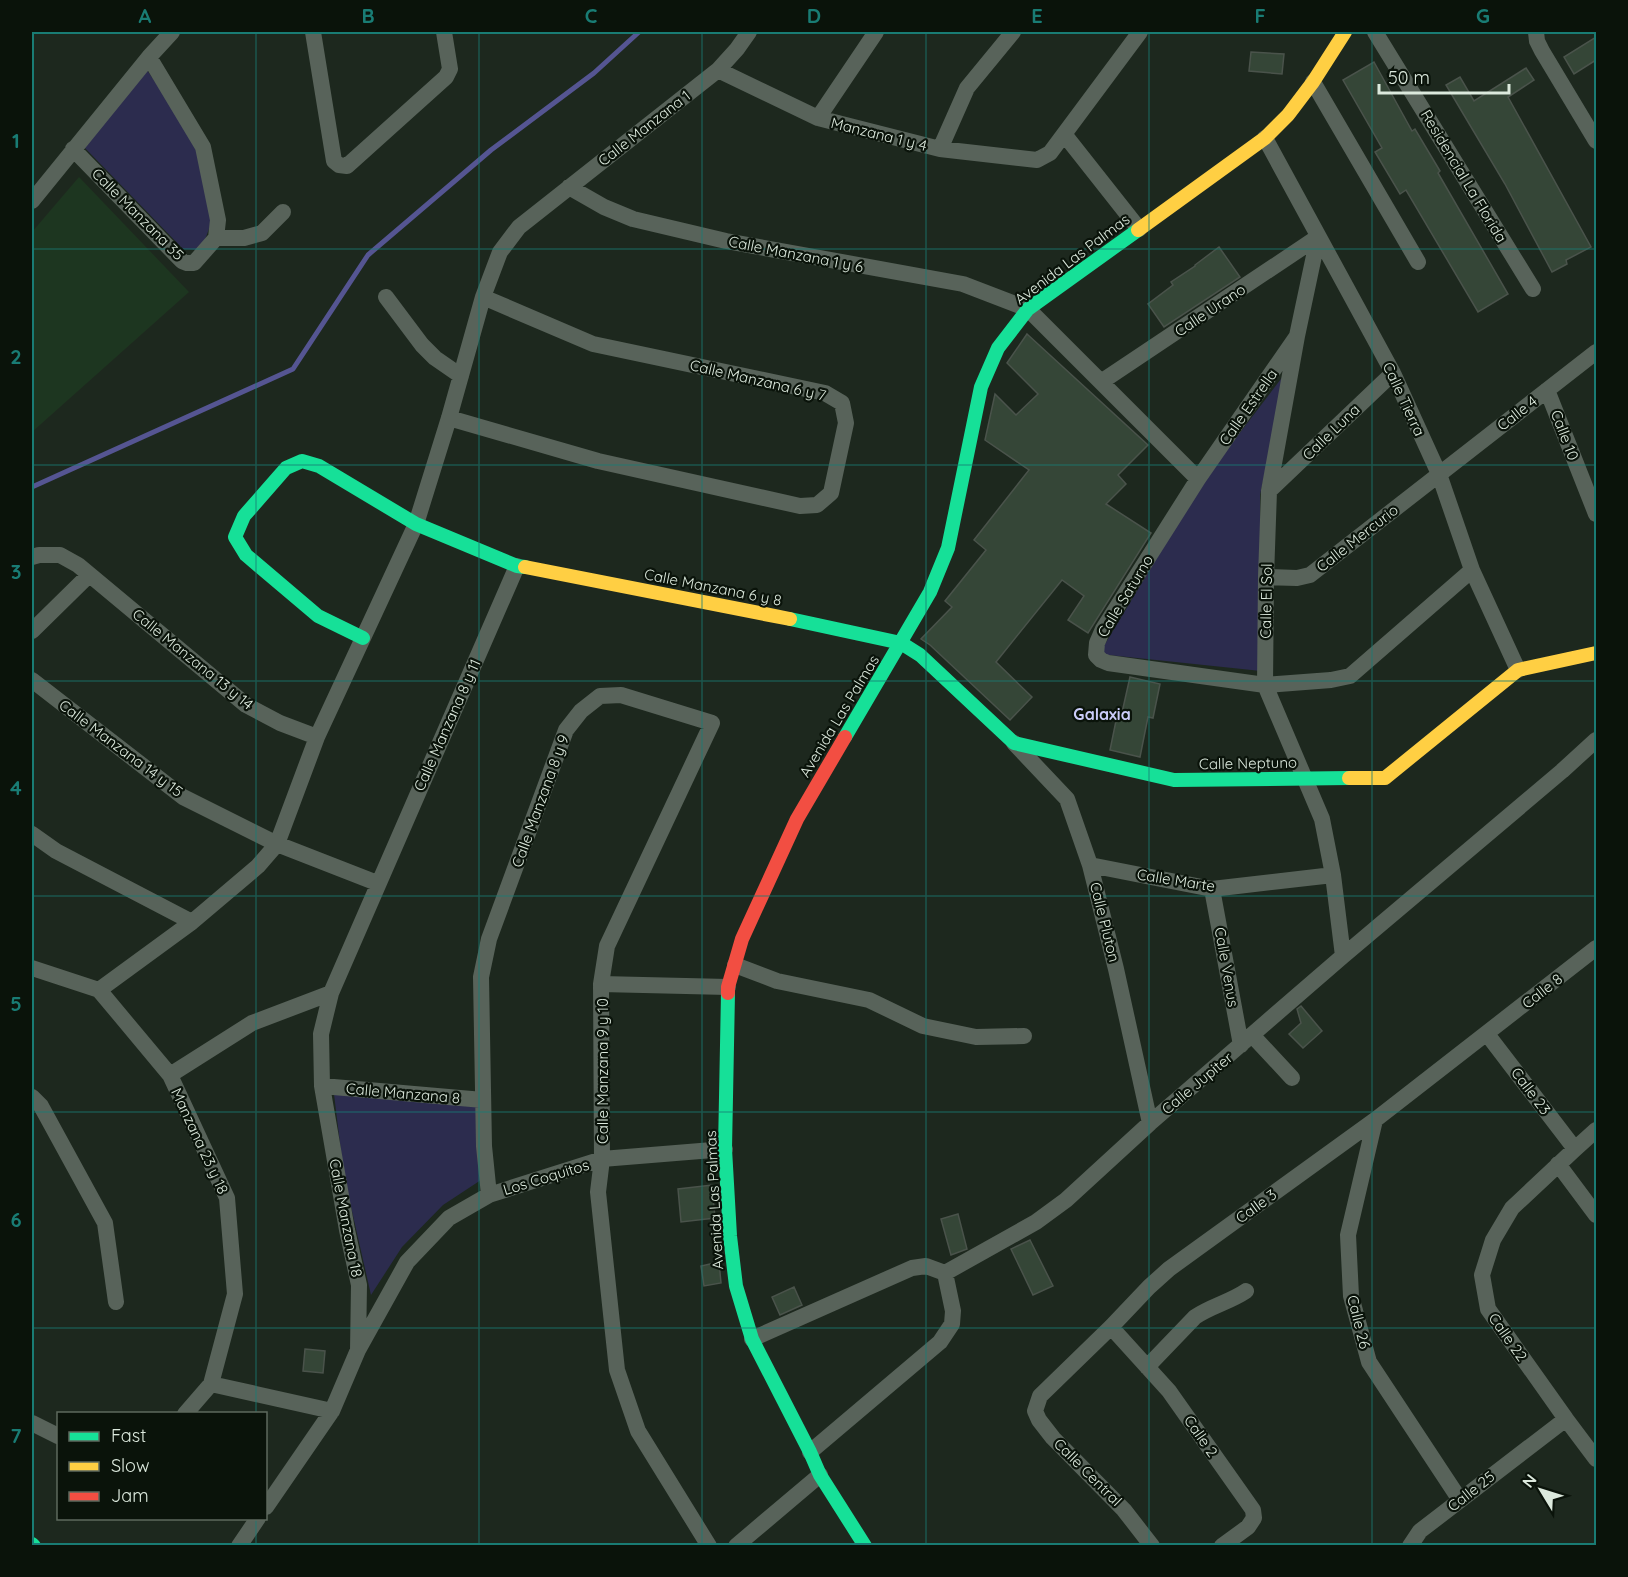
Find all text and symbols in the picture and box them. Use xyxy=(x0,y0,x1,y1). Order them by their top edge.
text: A xyxy=(139,3,152,28)
text: B xyxy=(361,3,375,28)
text: C xyxy=(585,3,598,28)
text: D xyxy=(807,3,821,28)
text: E xyxy=(1031,3,1043,28)
text: F xyxy=(1254,3,1266,28)
text: G xyxy=(1476,3,1490,28)
scale bar xyxy=(1379,57,1510,95)
text: 50 m xyxy=(1388,66,1430,89)
street label: Calle Manzana 1 xyxy=(594,86,694,170)
street label: Residencial La Florida xyxy=(1417,106,1511,246)
street label: Manzana 1 y 4 xyxy=(829,113,929,155)
text: 1 xyxy=(12,128,20,153)
street label: Calle Manzana 35 xyxy=(88,164,188,264)
street label: Avenida Las Palmas xyxy=(1011,210,1133,308)
street label: Calle Manzana 1 y 6 xyxy=(727,232,865,276)
street label: Calle Urano xyxy=(1171,279,1249,341)
text: 2 xyxy=(10,344,22,369)
street label: Calle Manzana 6 y 7 xyxy=(688,355,828,405)
street label: Calle Tierra xyxy=(1379,359,1429,439)
street label: Calle Estrella xyxy=(1215,365,1281,449)
street label: Calle 4 xyxy=(1493,391,1541,435)
street label: Calle Luna xyxy=(1298,400,1364,464)
street label: Calle 10 xyxy=(1547,407,1583,463)
street label: Calle Mercurio xyxy=(1312,500,1402,576)
street label: Calle Saturno xyxy=(1093,551,1157,641)
text: 3 xyxy=(11,559,21,584)
street label: Calle El Sol xyxy=(1256,563,1276,639)
street label: Calle Manzana 6 y 8 xyxy=(643,564,783,610)
street label: Calle Manzana 13 y 14 xyxy=(129,604,257,714)
street label: Avenida Las Palmas xyxy=(795,651,883,781)
street label: Calle Manzana 8 y 11 xyxy=(409,656,485,794)
street label: Calle Manzana 14 y 15 xyxy=(55,695,187,801)
district label: Galaxia xyxy=(1073,704,1131,724)
street label: Calle Manzana 8 y 9 xyxy=(507,732,573,870)
street label: Calle Neptuno xyxy=(1199,753,1297,773)
text: 4 xyxy=(10,775,22,800)
street label: Calle Marte xyxy=(1136,864,1216,896)
street label: Calle Pluton xyxy=(1086,880,1124,964)
street label: Calle Venus xyxy=(1211,926,1243,1008)
street label: Calle 8 xyxy=(1518,969,1566,1013)
text: 5 xyxy=(10,991,22,1016)
street label: Calle Manzana 9 y 10 xyxy=(593,998,612,1144)
street label: Calle Jupiter xyxy=(1158,1048,1237,1118)
street label: Calle 23 xyxy=(1507,1064,1555,1119)
street label: Calle Manzana 8 xyxy=(345,1079,461,1107)
street label: Manzana 23 y 18 xyxy=(167,1085,233,1197)
street label: Avenida Las Palmas xyxy=(701,1130,727,1270)
street label: Los Coquitos xyxy=(501,1155,591,1199)
street label: Calle Manzana 18 xyxy=(325,1157,367,1279)
street label: Calle 3 xyxy=(1232,1185,1280,1227)
text: 6 xyxy=(10,1207,22,1232)
street label: Calle 26 xyxy=(1343,1293,1375,1351)
street label: Calle 22 xyxy=(1484,1309,1532,1365)
street label: Calle 2 xyxy=(1180,1411,1222,1461)
legend xyxy=(57,1412,267,1520)
text: 7 xyxy=(11,1423,22,1448)
text: Fast xyxy=(111,1424,146,1447)
street label: Calle Central xyxy=(1050,1434,1126,1510)
text: Slow xyxy=(111,1454,149,1477)
north arrow xyxy=(1511,1460,1571,1520)
street label: Calle 25 xyxy=(1444,1467,1498,1515)
text: N xyxy=(1518,1470,1541,1492)
text: Jam xyxy=(111,1484,149,1507)

